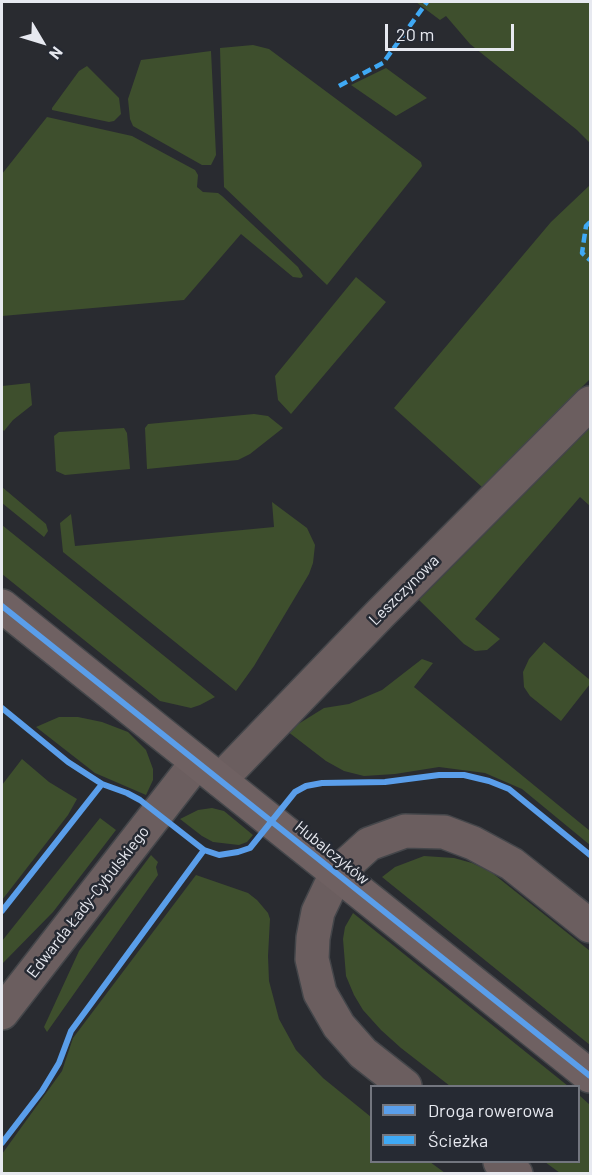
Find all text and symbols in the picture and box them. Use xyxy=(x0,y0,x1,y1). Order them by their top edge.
north arrow xyxy=(12,12,72,72)
scale bar xyxy=(388,12,517,50)
text: 20 m xyxy=(396,23,434,45)
text: N xyxy=(46,43,67,63)
street label: Leszczynowa xyxy=(365,551,443,629)
street label: Hubalczyków xyxy=(291,817,373,889)
street label: Edwarda Łady-Cybulskiego xyxy=(23,822,153,982)
legend xyxy=(370,1085,580,1163)
text: Droga rowerowa xyxy=(428,1099,554,1121)
text: Ścieżka xyxy=(428,1129,488,1151)

